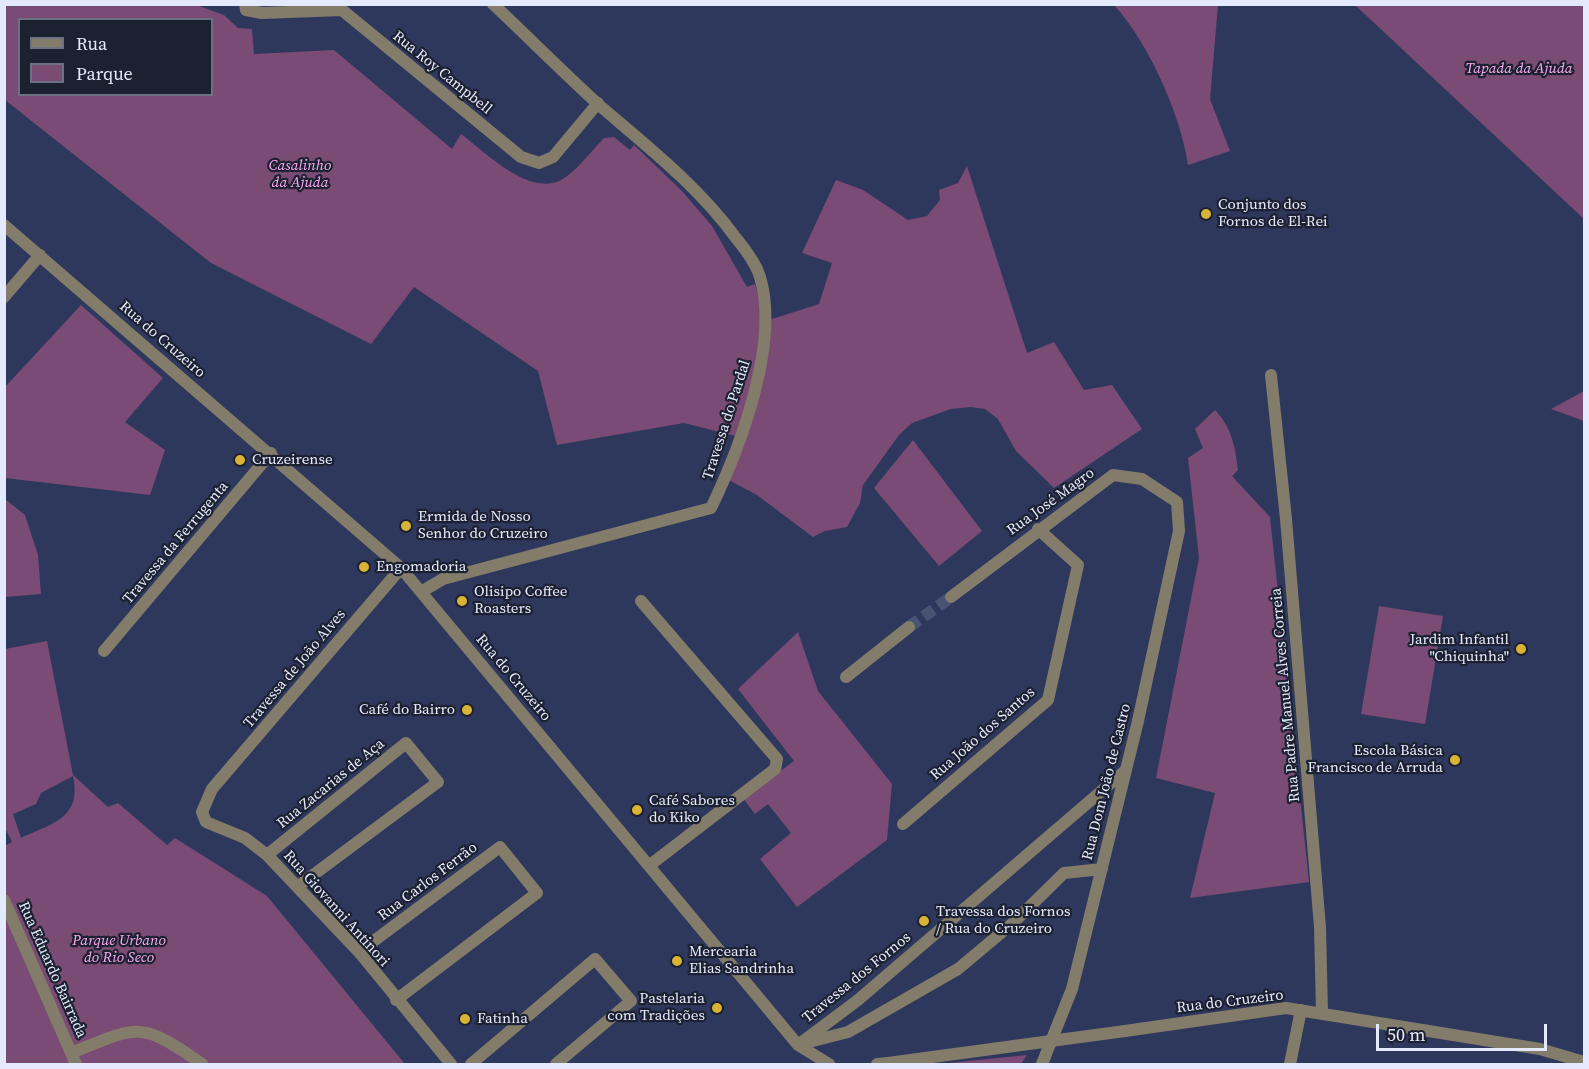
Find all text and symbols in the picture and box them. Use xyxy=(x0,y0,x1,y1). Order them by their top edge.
legend xyxy=(18,18,213,96)
street label: Rua Roy Campbell xyxy=(389,28,495,118)
text: Rua xyxy=(76,31,107,56)
park label: Tapada da Ajuda xyxy=(1465,60,1573,78)
text: Parque xyxy=(76,61,133,86)
park label: Casalinho da Ajuda xyxy=(269,157,331,192)
place label: Conjunto dos Fornos de El-Rei xyxy=(1218,196,1328,231)
marker: Conjunto dos Fornos de El-Rei xyxy=(1199,207,1213,221)
street label: Rua do Cruzeiro xyxy=(115,298,209,382)
street label: Travessa do Pardal xyxy=(699,358,755,482)
place label: Cruzeirense xyxy=(252,451,333,469)
marker: Cruzeirense xyxy=(233,453,247,467)
street label: Rua José Magro xyxy=(1004,464,1098,540)
street label: Travessa da Ferrugenta xyxy=(119,478,233,608)
place label: Ermida de Nosso Senhor do Cruzeiro xyxy=(418,508,548,543)
marker: Ermida de Nosso Senhor do Cruzeiro xyxy=(399,519,413,533)
place label: Engomadoria xyxy=(376,558,466,576)
marker: Engomadoria xyxy=(357,560,371,574)
place label: Olisipo Coffee Roasters xyxy=(474,583,567,618)
street label: Rua Padre Manuel Alves Correia xyxy=(1268,587,1304,803)
marker: Olisipo Coffee Roasters xyxy=(455,594,469,608)
street label: Travessa de João Alves xyxy=(240,606,350,732)
street label: Rua do Cruzeiro xyxy=(472,631,554,725)
place label: Jardim Infantil "Chiquinha" xyxy=(1410,631,1509,666)
marker: Jardim Infantil "Chiquinha" xyxy=(1514,642,1528,656)
street label: Rua João dos Santos xyxy=(927,684,1039,784)
place label: Café do Bairro xyxy=(359,701,455,719)
street label: Rua Dom João de Castro xyxy=(1079,702,1135,862)
marker: Café do Bairro xyxy=(460,703,474,717)
street label: Rua Zacarias de Aça xyxy=(274,735,388,833)
place label: Escola Básica Francisco de Arruda xyxy=(1308,742,1443,777)
marker: Escola Básica Francisco de Arruda xyxy=(1448,753,1462,767)
place label: Café Sabores do Kiko xyxy=(649,792,735,827)
marker: Café Sabores do Kiko xyxy=(630,803,644,817)
street label: Rua Carlos Ferrão xyxy=(375,839,481,925)
street label: Rua Giovanni Antinori xyxy=(279,847,393,971)
street label: Rua Eduardo Bairrada xyxy=(14,899,90,1041)
place label: Travessa dos Fornos / Rua do Cruzeiro xyxy=(936,903,1070,938)
marker: Travessa dos Fornos / Rua do Cruzeiro xyxy=(917,914,931,928)
street label: Travessa dos Fornos xyxy=(799,929,915,1027)
park label: Parque Urbano do Rio Seco xyxy=(72,932,166,967)
place label: Mercearia Elias Sandrinha xyxy=(689,943,794,978)
marker: Mercearia Elias Sandrinha xyxy=(670,954,684,968)
street label: Rua do Cruzeiro xyxy=(1175,987,1285,1017)
place label: Pastelaria com Tradições xyxy=(607,990,705,1025)
marker: Pastelaria com Tradições xyxy=(710,1001,724,1015)
place label: Fatinha xyxy=(477,1010,528,1028)
marker: Fatinha xyxy=(458,1012,472,1026)
scale bar xyxy=(1379,1012,1550,1050)
text: 50 m xyxy=(1387,1022,1425,1047)

